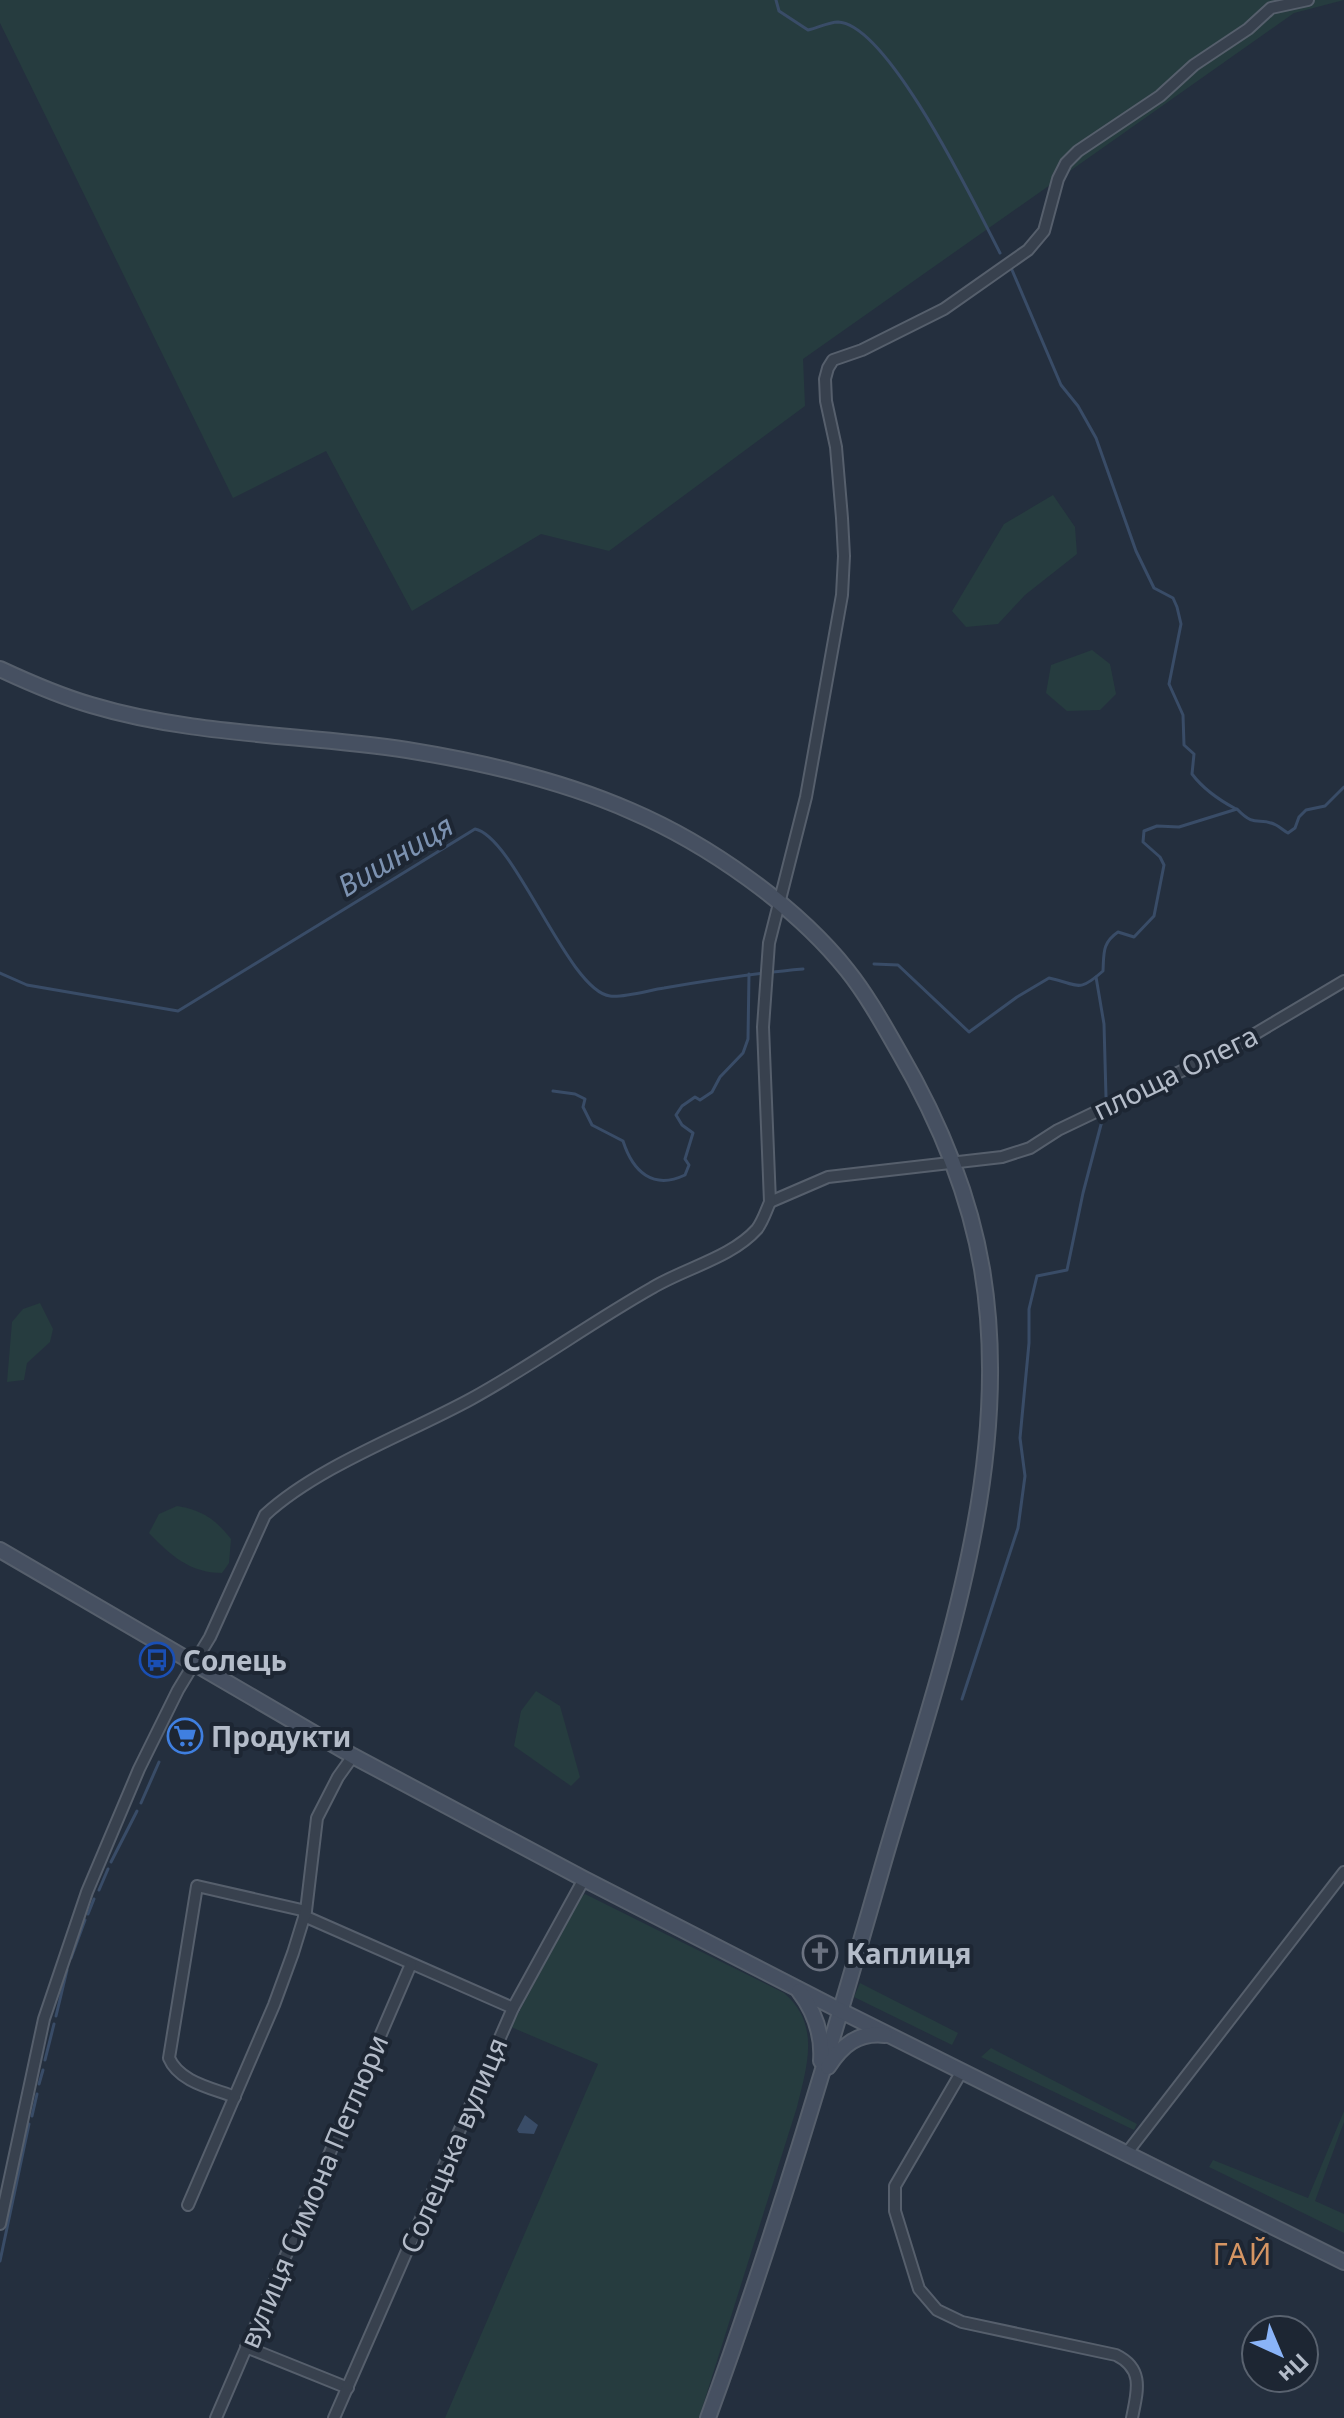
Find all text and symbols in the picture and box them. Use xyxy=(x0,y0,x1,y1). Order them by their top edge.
water label: Вишниця xyxy=(330,804,460,906)
street label: площа Олега xyxy=(1086,1016,1264,1128)
bus stop icon: Солець xyxy=(138,1641,176,1679)
place label: Солець xyxy=(183,1641,287,1679)
supermarket icon: Продукти xyxy=(166,1717,204,1755)
place label: Продукти xyxy=(211,1717,351,1755)
church icon: Каплиця xyxy=(801,1934,839,1972)
place label: Каплиця xyxy=(846,1934,971,1972)
street label: вулиця Симона Петлюри xyxy=(230,2028,396,2354)
street label: Солецька вулиця xyxy=(390,2031,516,2259)
district label: ГАЙ xyxy=(1213,2233,1274,2274)
north arrow xyxy=(1240,2314,1320,2394)
text: Пн xyxy=(1273,2347,1316,2391)

